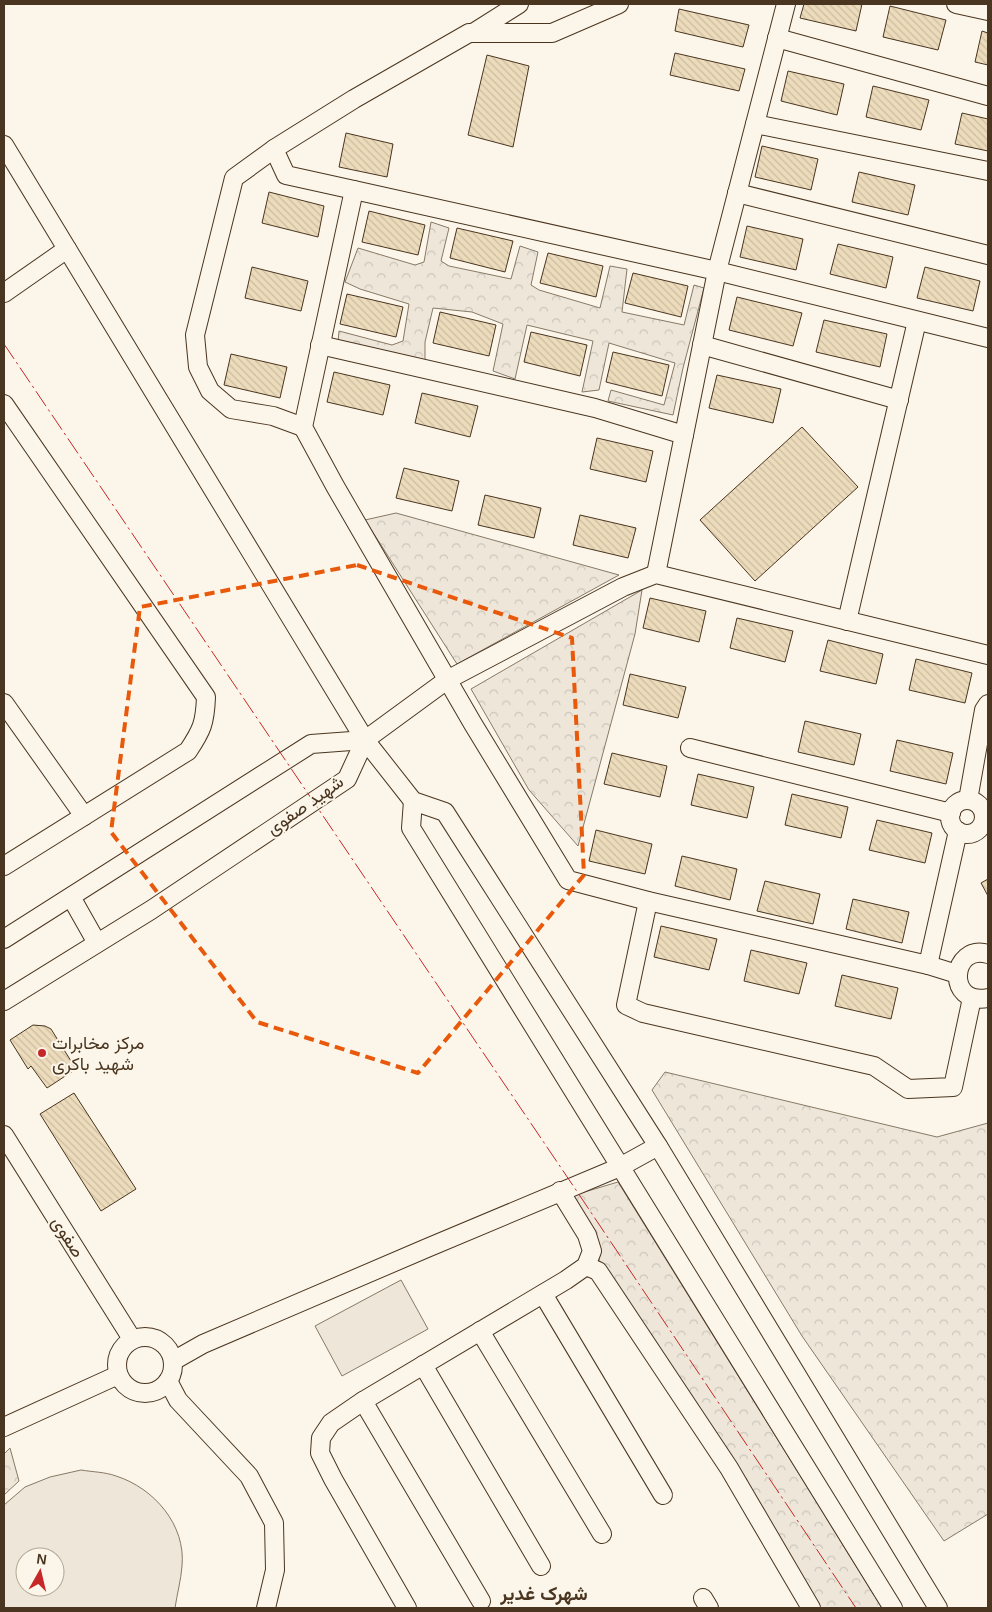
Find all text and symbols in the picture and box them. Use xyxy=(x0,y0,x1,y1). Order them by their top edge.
street label: شهید صفوی xyxy=(263,771,348,840)
place label: مرکز مخابرات شهید باکری xyxy=(52,1033,144,1075)
marker: مرکز مخابرات شهید باکری xyxy=(36,1047,48,1059)
street label: صفوی xyxy=(47,1213,88,1262)
north arrow xyxy=(15,1547,65,1597)
text: N xyxy=(36,1550,48,1568)
district label: شهرک غدیر xyxy=(499,1583,588,1606)

